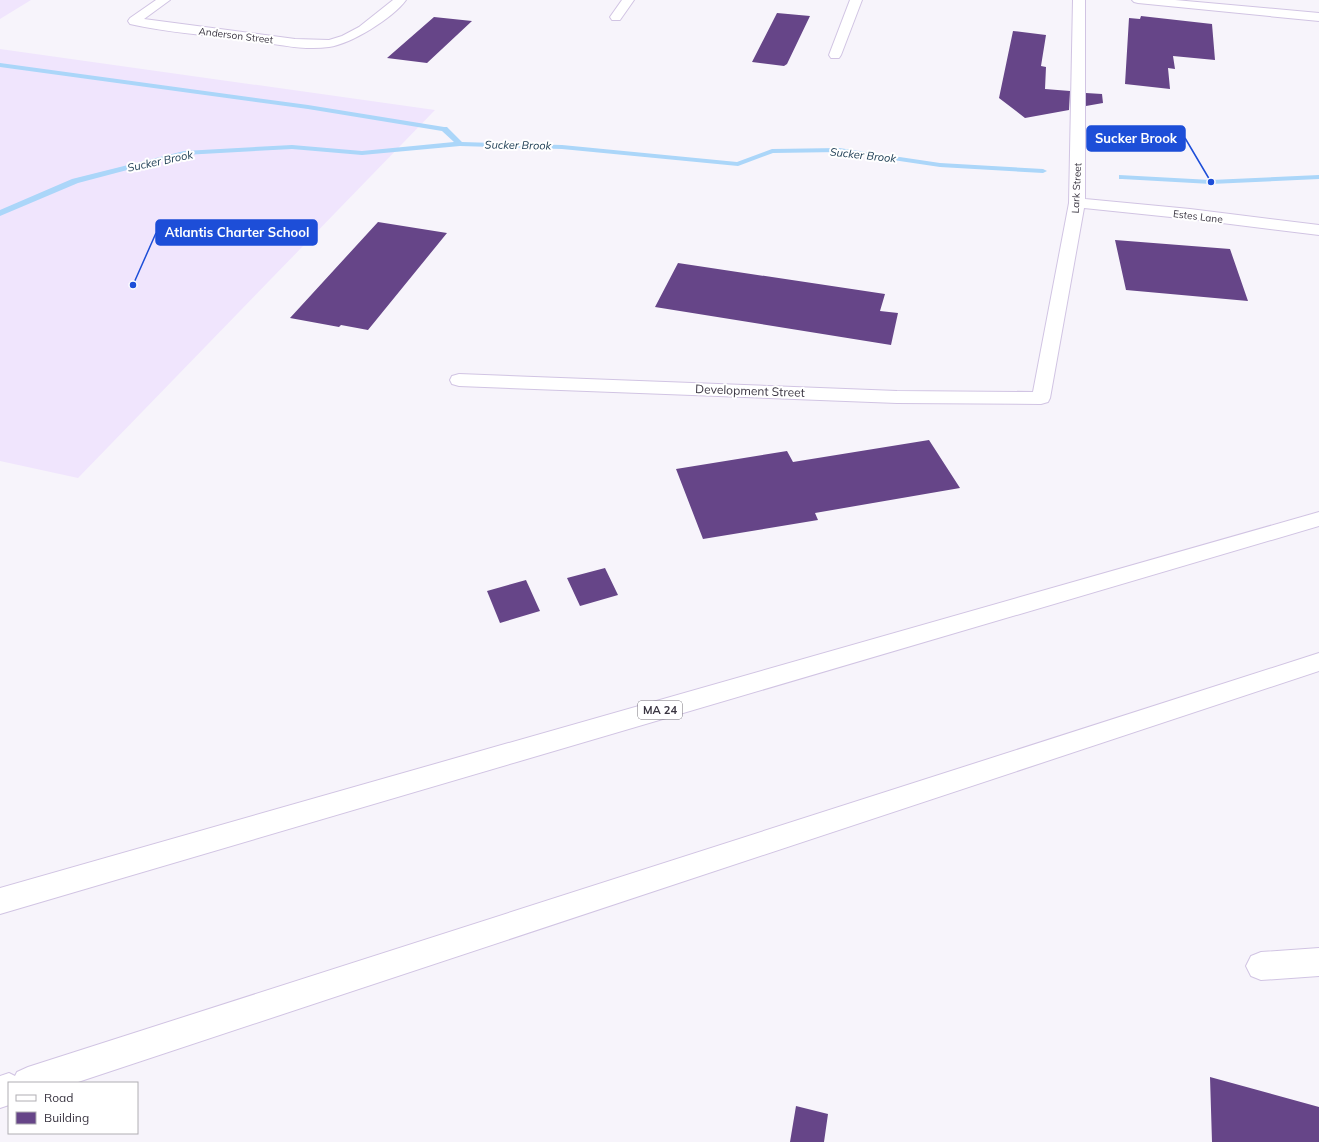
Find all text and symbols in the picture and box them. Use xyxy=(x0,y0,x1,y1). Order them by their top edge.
street label: Anderson Street xyxy=(198,24,274,47)
callout: Sucker Brook xyxy=(1087,126,1185,151)
text: Sucker Brook xyxy=(1095,130,1178,146)
water label: Sucker Brook xyxy=(485,137,552,153)
water label: Sucker Brook xyxy=(829,145,897,165)
water label: Sucker Brook xyxy=(126,147,194,175)
street label: Lark Street xyxy=(1069,162,1084,214)
street label: Estes Lane xyxy=(1172,207,1224,226)
callout: Atlantis Charter School xyxy=(156,220,317,245)
text: Atlantis Charter School xyxy=(165,224,309,240)
street label: Development Street xyxy=(695,381,805,400)
road number: MA 24 xyxy=(638,701,682,719)
legend xyxy=(8,1082,138,1134)
text: Road xyxy=(44,1090,73,1105)
text: Building xyxy=(44,1110,89,1125)

